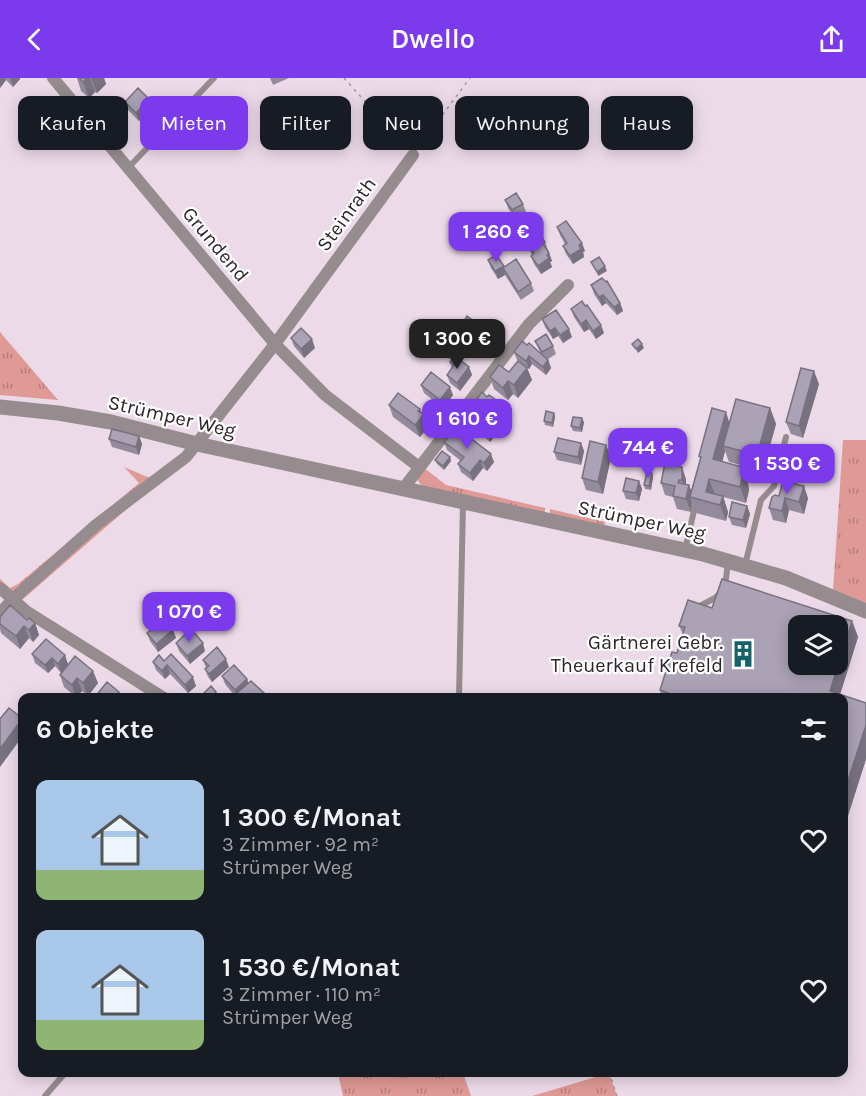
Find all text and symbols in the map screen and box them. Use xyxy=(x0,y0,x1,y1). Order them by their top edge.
icon: back xyxy=(18,23,51,56)
text: Dwello xyxy=(391,23,475,55)
icon: share xyxy=(815,23,848,56)
chip: Kaufen xyxy=(18,96,128,150)
chip: Mieten xyxy=(140,96,248,150)
chip: Filter xyxy=(260,96,351,150)
chip: Neu xyxy=(363,96,443,150)
chip: Wohnung xyxy=(455,96,589,150)
chip: Haus xyxy=(601,96,693,150)
street label: Steinrath xyxy=(312,173,381,256)
street label: Grundend xyxy=(178,202,253,286)
pin: 1 260 € xyxy=(441,212,551,263)
text: 1 260 € xyxy=(463,220,529,243)
pin: 1 300 € xyxy=(402,319,512,370)
text: 1 300 € xyxy=(423,327,491,350)
street label: Strümper Weg xyxy=(106,391,238,442)
pin: 1 610 € xyxy=(412,399,522,450)
text: 1 610 € xyxy=(436,407,498,430)
pin: 744 € xyxy=(606,428,690,479)
text: 744 € xyxy=(622,436,674,459)
pin: 1 530 € xyxy=(732,444,842,495)
text: 1 530 € xyxy=(754,452,820,475)
street label: Strümper Weg xyxy=(576,496,708,545)
pin: 1 070 € xyxy=(134,592,244,643)
text: 1 070 € xyxy=(156,600,222,623)
map controls xyxy=(788,615,848,675)
button: layers xyxy=(788,615,848,675)
place label: Gärtnerei Gebr. Theuerkauf Krefeld xyxy=(551,631,723,677)
building icon: Gärtnerei Gebr. Theuerkauf Krefeld xyxy=(728,639,758,669)
icon: filters xyxy=(797,713,830,746)
text: 6 Objekte xyxy=(36,714,154,745)
text: 1 300 €/Monat xyxy=(222,802,401,833)
icon: home xyxy=(84,804,156,876)
icon: heart xyxy=(797,824,830,857)
text: 3 Zimmer · 92 m² xyxy=(222,833,379,856)
text: Strümper Weg xyxy=(222,856,352,879)
text: 1 530 €/Monat xyxy=(222,952,400,983)
icon: home xyxy=(84,954,156,1026)
icon: heart xyxy=(797,974,830,1007)
text: 3 Zimmer · 110 m² xyxy=(222,983,381,1006)
text: Strümper Weg xyxy=(222,1006,352,1029)

